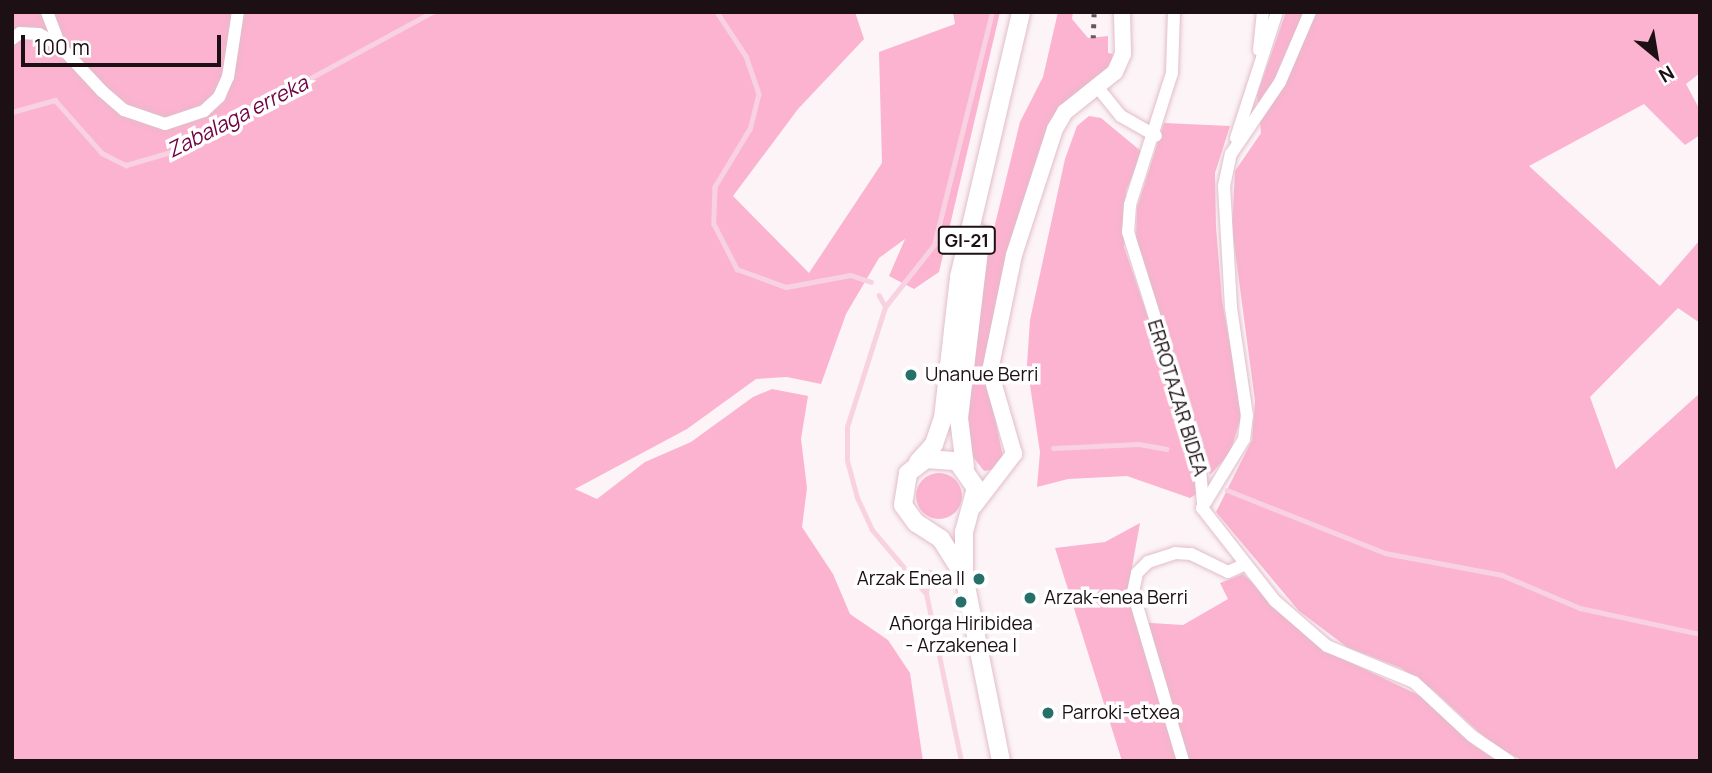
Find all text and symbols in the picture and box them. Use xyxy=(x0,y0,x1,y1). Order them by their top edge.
scale bar xyxy=(24,21,224,65)
north arrow xyxy=(1621,21,1691,91)
text: 100 m xyxy=(34,33,90,61)
text: N xyxy=(1654,60,1679,89)
water label: Zabalaga erreka xyxy=(162,70,312,162)
road number: GI-21 xyxy=(937,226,997,254)
street label: ERROTAZAR BIDEA xyxy=(1142,317,1212,479)
place label: Unanue Berri xyxy=(925,364,1039,386)
marker: Unanue Berri xyxy=(903,367,919,383)
place label: Arzak Enea II xyxy=(857,568,965,590)
marker: Arzak Enea II xyxy=(971,571,987,587)
place label: Arzak-enea Berri xyxy=(1044,587,1188,609)
marker: Arzak-enea Berri xyxy=(1022,590,1038,606)
marker: Añorga Hiribidea - Arzakenea I xyxy=(953,594,969,610)
place label: Añorga Hiribidea - Arzakenea I xyxy=(889,613,1033,657)
place label: Parroki-etxea xyxy=(1062,702,1180,724)
marker: Parroki-etxea xyxy=(1040,705,1056,721)

